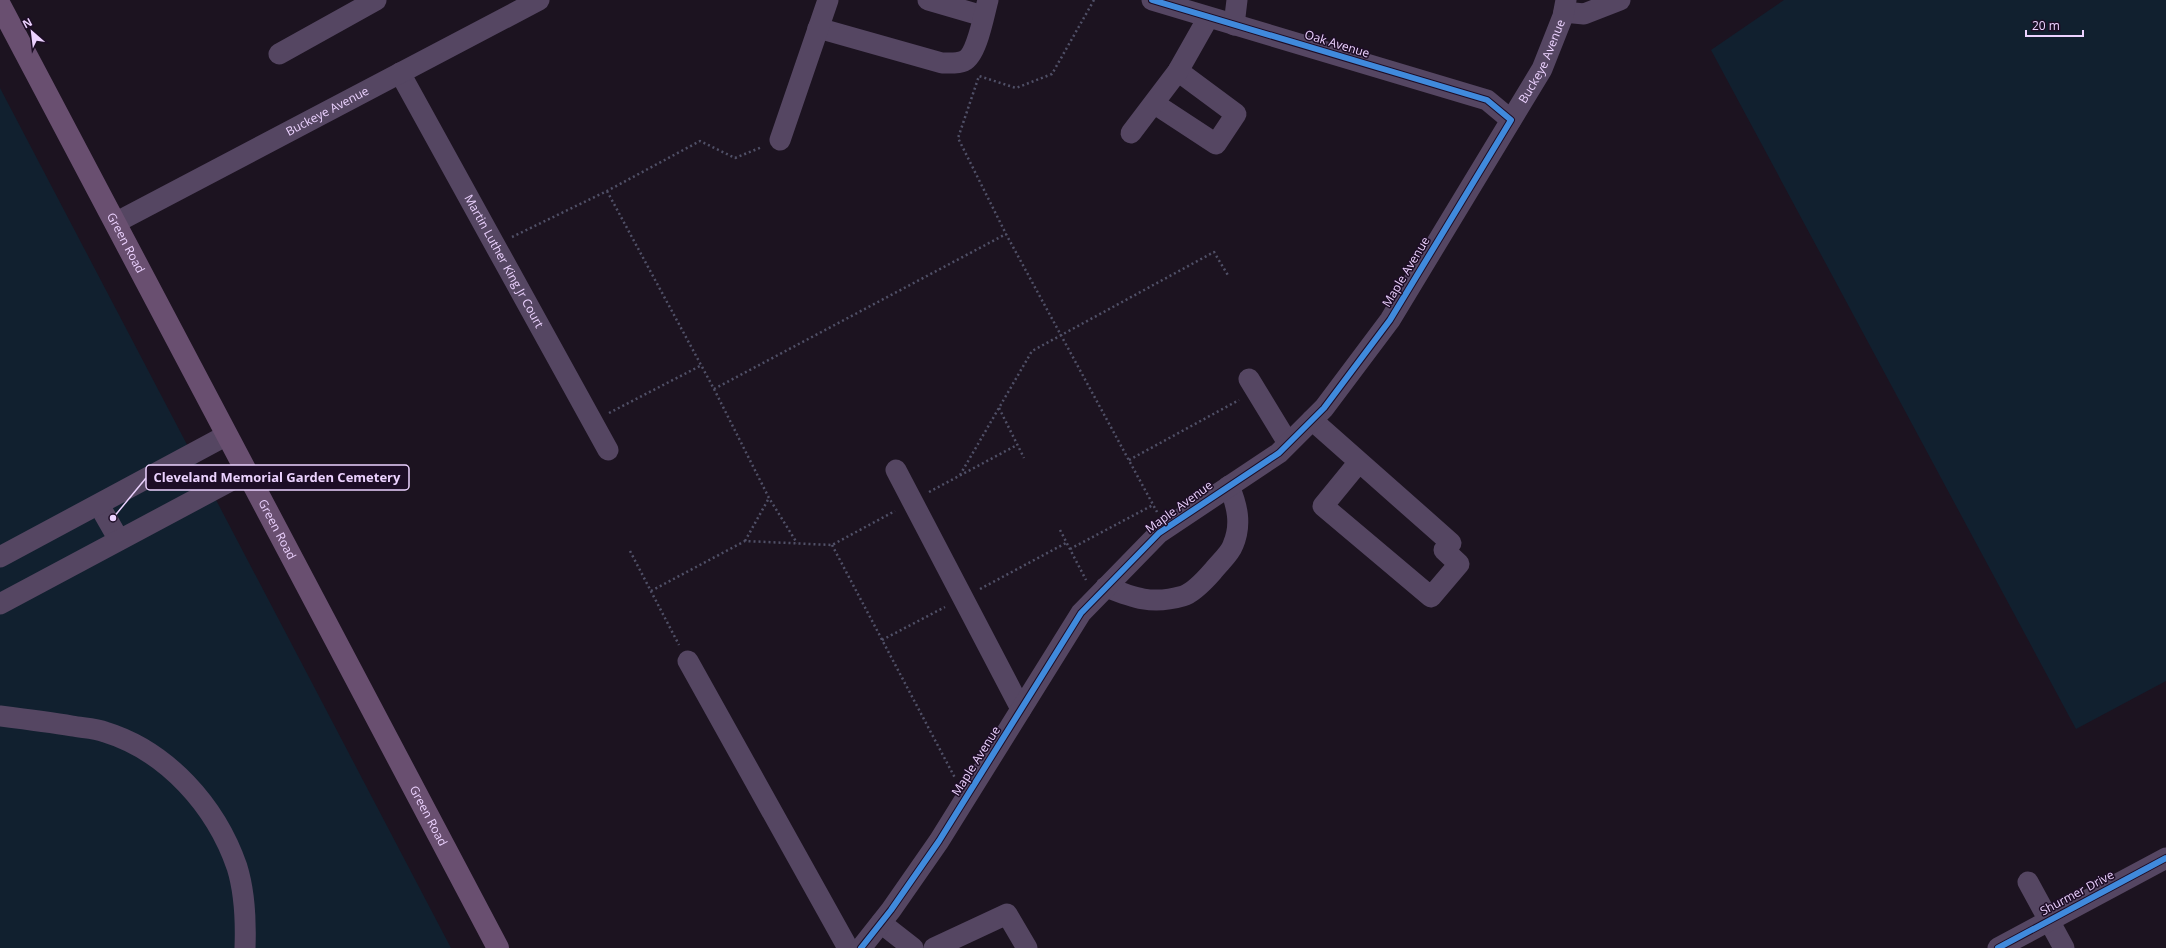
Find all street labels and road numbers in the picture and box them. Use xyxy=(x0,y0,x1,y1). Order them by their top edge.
street label: Buckeye Avenue xyxy=(1514,16,1569,106)
street label: Oak Avenue xyxy=(1303,26,1372,62)
street label: Buckeye Avenue xyxy=(283,82,372,140)
street label: Martin Luther King Jr Court xyxy=(461,191,548,331)
street label: Green Road xyxy=(103,209,149,276)
street label: Maple Avenue xyxy=(1378,233,1433,310)
street label: Maple Avenue xyxy=(1142,476,1216,537)
street label: Green Road xyxy=(254,496,300,562)
street label: Maple Avenue xyxy=(947,722,1004,799)
street label: Green Road xyxy=(406,782,452,849)
street label: Shurmer Drive xyxy=(2037,866,2117,919)

